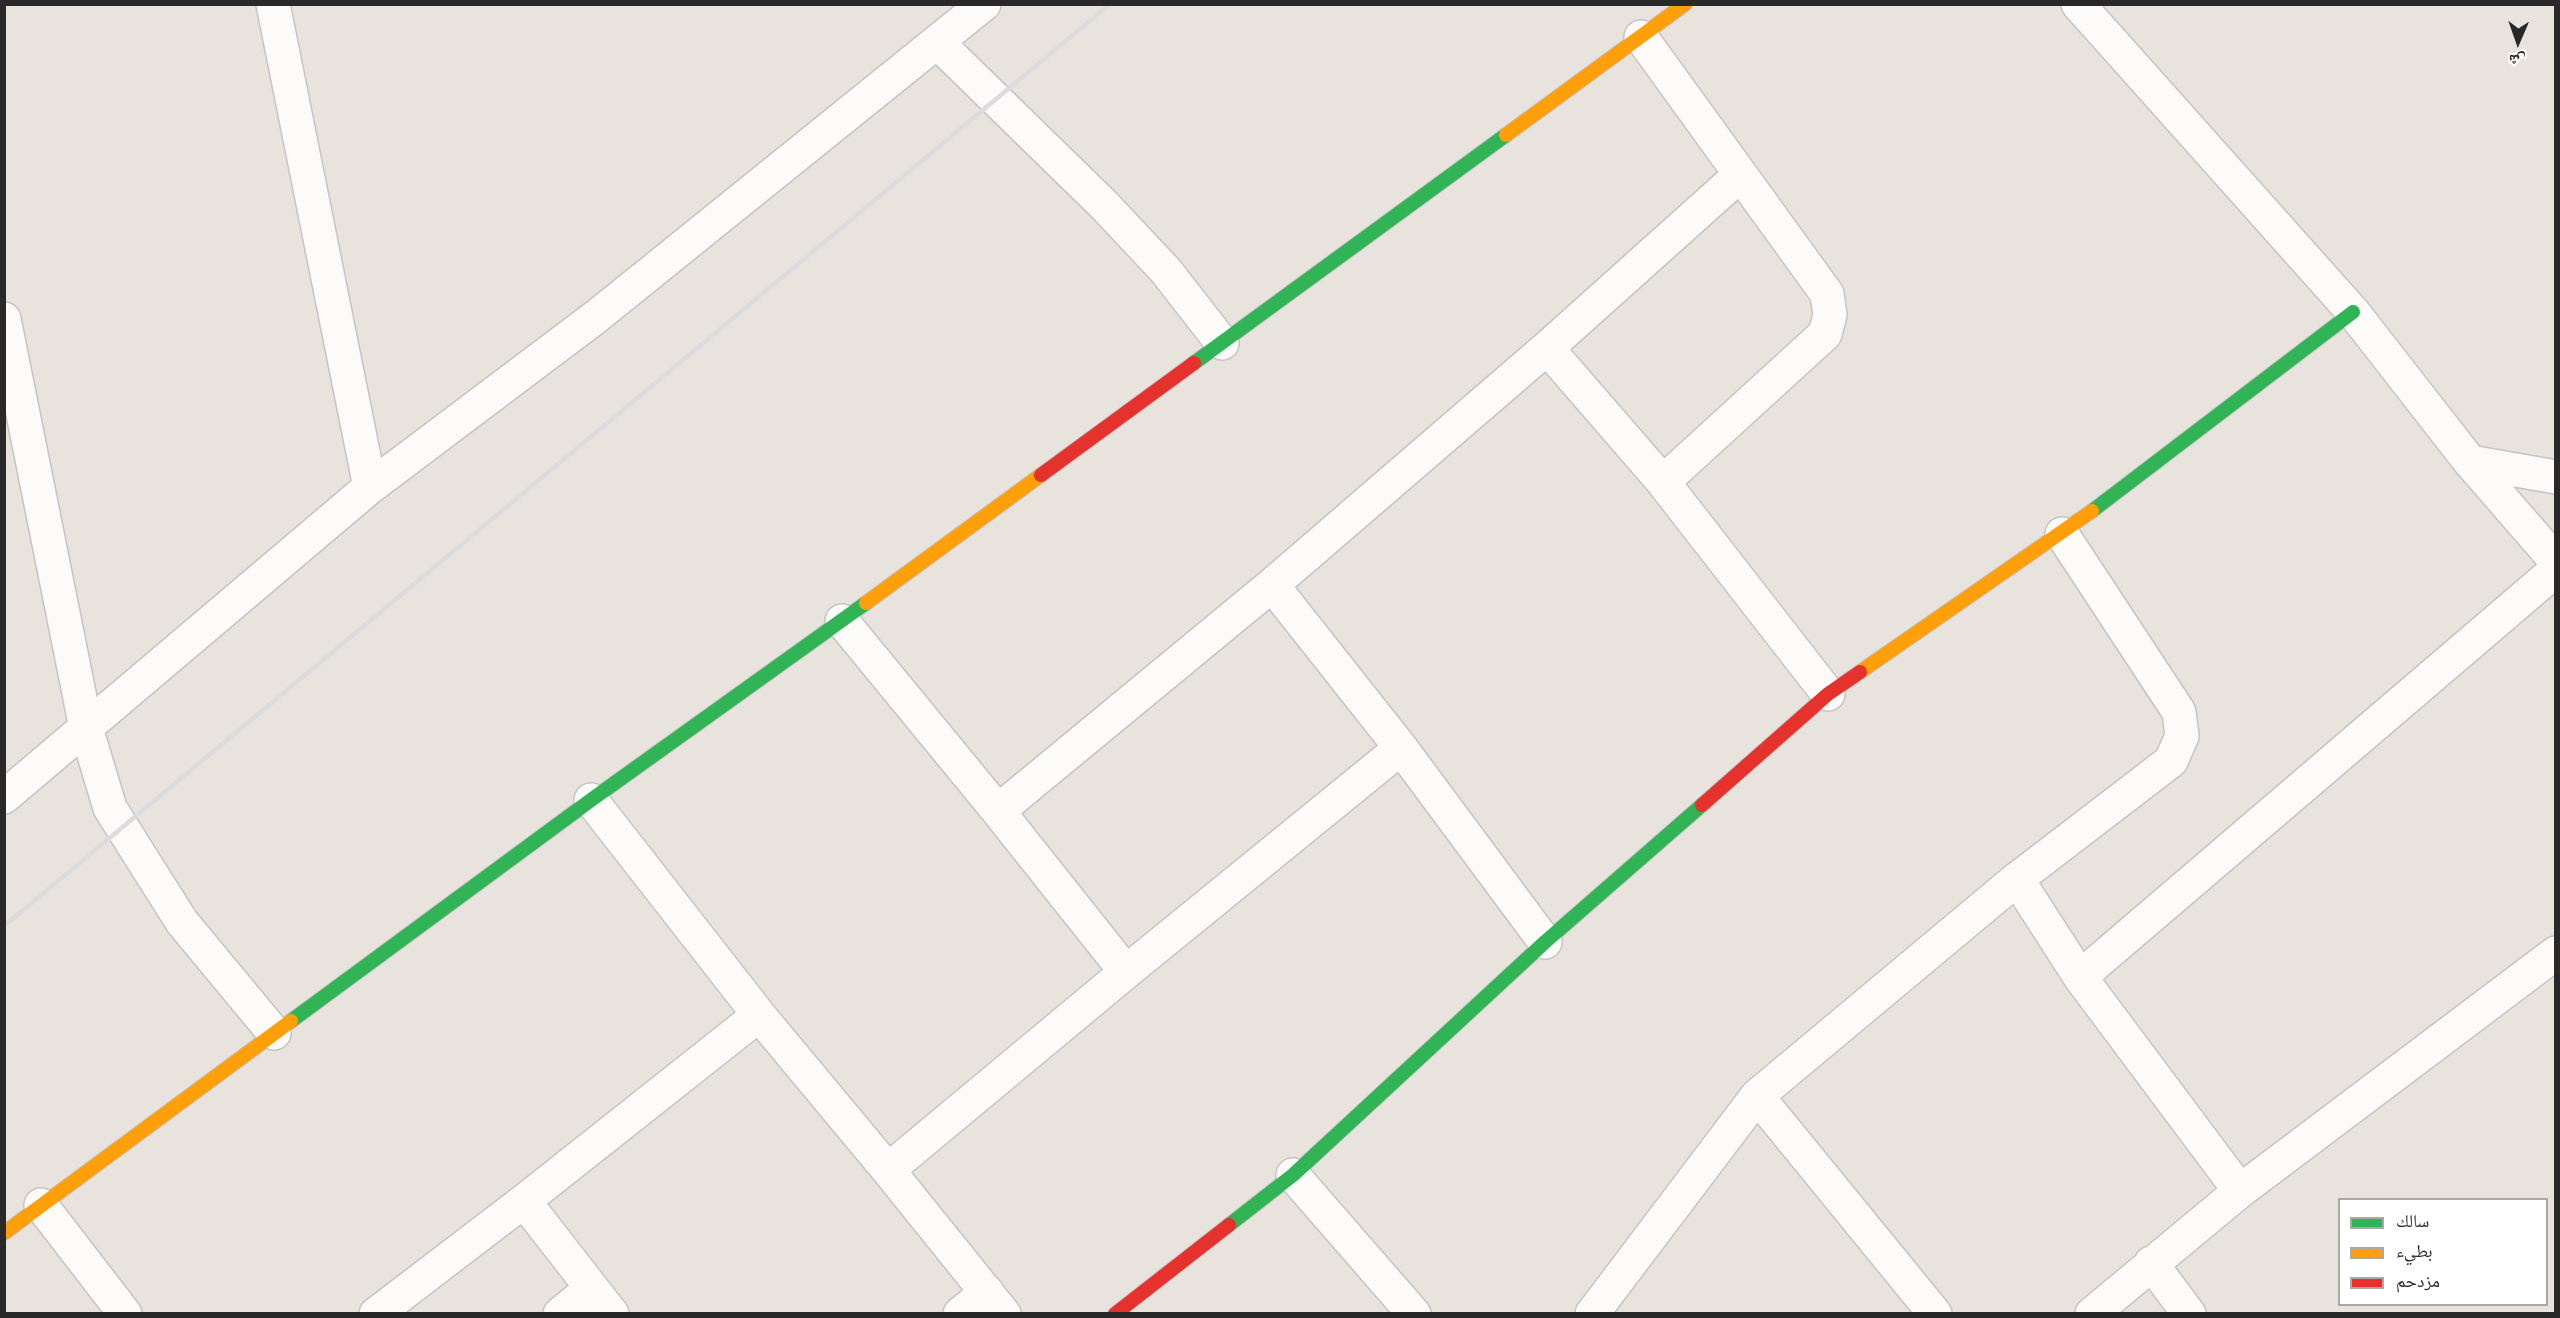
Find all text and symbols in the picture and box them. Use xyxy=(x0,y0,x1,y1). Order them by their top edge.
north arrow xyxy=(2488,12,2548,72)
text: ش xyxy=(2509,51,2526,70)
legend xyxy=(2338,1198,2548,1306)
text: سالك xyxy=(2396,1210,2429,1231)
text: بطيء xyxy=(2396,1240,2433,1261)
text: مزدحم xyxy=(2396,1270,2440,1291)

